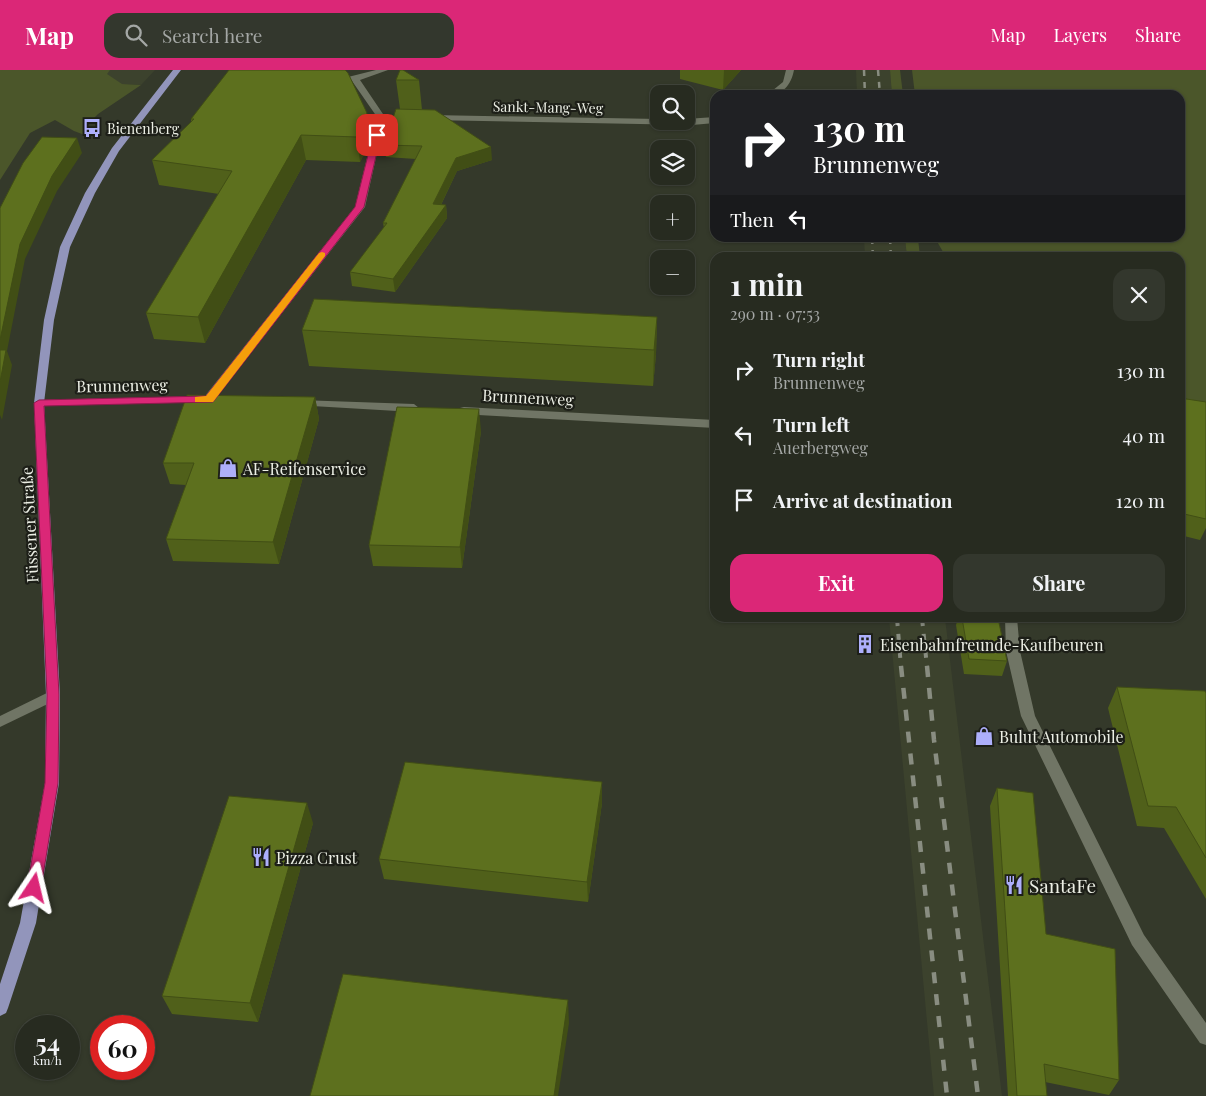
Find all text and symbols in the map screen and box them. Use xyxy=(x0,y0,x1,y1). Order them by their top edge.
search box xyxy=(104,13,454,58)
text: Map xyxy=(25,19,74,51)
icon: search xyxy=(122,21,150,49)
text: Search here xyxy=(162,22,262,48)
text: Map xyxy=(990,23,1025,47)
text: Layers xyxy=(1053,23,1107,47)
text: Share xyxy=(1135,23,1181,47)
map controls xyxy=(650,85,695,295)
button: search xyxy=(650,85,695,130)
street label: Sankt-Mang-Weg xyxy=(493,97,604,117)
text: 130 m xyxy=(813,104,906,151)
icon: right xyxy=(730,110,795,175)
pin xyxy=(356,114,398,156)
bus stop icon: Bienenberg xyxy=(81,117,103,139)
place label: Bienenberg xyxy=(107,119,180,138)
icon: arrive xyxy=(363,121,391,149)
button: layers xyxy=(650,140,695,185)
text: Brunnenweg xyxy=(813,149,939,179)
button: + xyxy=(650,195,695,240)
icon: left xyxy=(784,205,812,233)
text: Then xyxy=(730,206,774,232)
button: − xyxy=(650,250,695,295)
text: 1 min xyxy=(730,264,804,304)
button: close xyxy=(1113,269,1165,321)
text: 290 m · 07:53 xyxy=(730,303,820,324)
text: Turn right xyxy=(773,346,865,372)
icon: right xyxy=(730,356,758,384)
text: 130 m xyxy=(1117,357,1165,383)
text: Brunnenweg xyxy=(773,372,865,393)
street label: Brunnenweg xyxy=(76,374,169,396)
street label: Brunnenweg xyxy=(482,384,575,410)
text: Turn left xyxy=(773,411,850,437)
icon: left xyxy=(730,421,758,449)
text: 40 m xyxy=(1123,422,1165,448)
text: Auerbergweg xyxy=(773,437,868,458)
shop icon: AF-Reifenservice xyxy=(217,457,239,479)
place label: AF-Reifenservice xyxy=(242,458,366,479)
street label: Füssener Straße xyxy=(15,466,43,584)
icon: arrive xyxy=(730,486,758,514)
text: Arrive at destination xyxy=(773,487,953,513)
text: 120 m xyxy=(1116,487,1165,513)
button: Exit xyxy=(730,554,943,612)
button: Share xyxy=(953,554,1165,612)
building icon: Eisenbahnfreunde-Kaufbeuren xyxy=(854,633,876,655)
place label: Eisenbahnfreunde-Kaufbeuren xyxy=(880,634,1104,655)
shop icon: Bulut Automobile xyxy=(973,725,995,747)
place label: Bulut Automobile xyxy=(999,726,1123,747)
restaurant icon: Pizza Crust xyxy=(250,846,272,868)
place label: Pizza Crust xyxy=(276,847,358,868)
position arrow xyxy=(7,861,59,913)
place label: SantaFe xyxy=(1029,872,1096,898)
restaurant icon: SantaFe xyxy=(1003,874,1025,896)
speed limit sign: 60 xyxy=(90,1015,155,1080)
text: 54 xyxy=(35,1025,60,1058)
text: km/h xyxy=(33,1052,62,1068)

